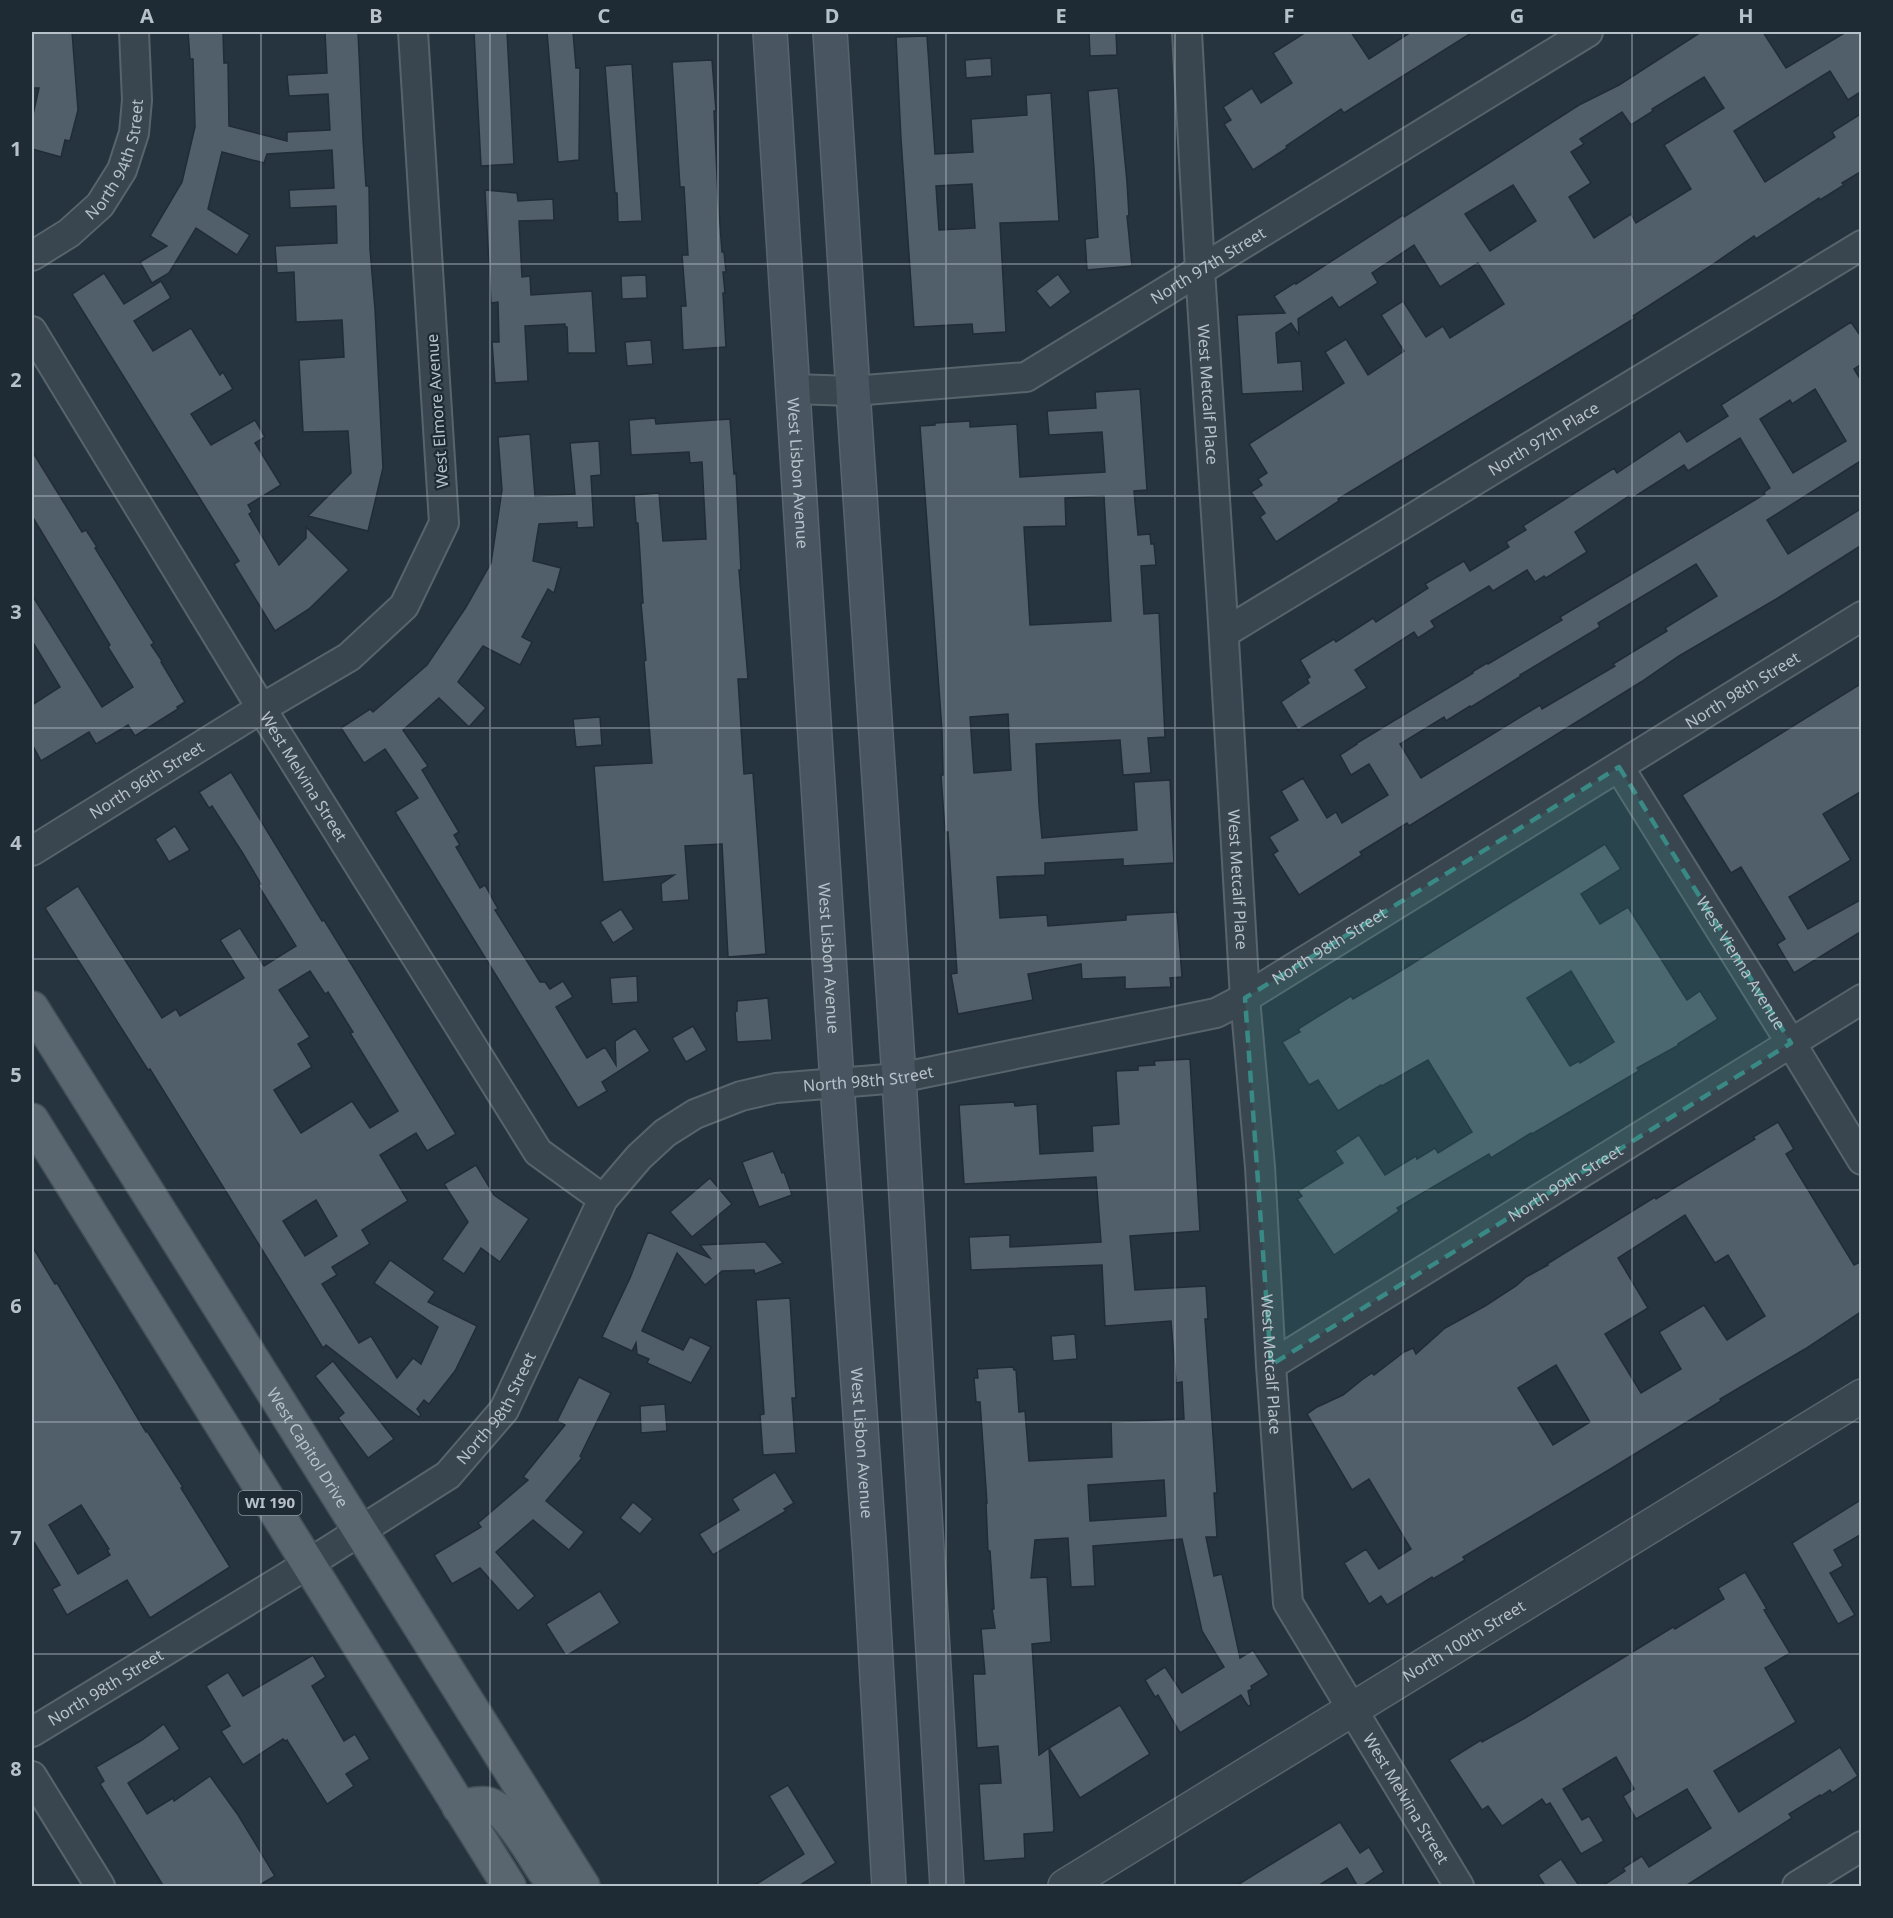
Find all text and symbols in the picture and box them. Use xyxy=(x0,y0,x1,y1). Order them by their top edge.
text: A xyxy=(140,2,154,29)
text: B xyxy=(369,2,383,29)
text: C xyxy=(598,2,611,29)
text: D xyxy=(825,2,839,29)
text: E xyxy=(1055,2,1067,29)
text: F xyxy=(1284,2,1294,29)
text: G xyxy=(1510,2,1524,29)
text: H xyxy=(1738,2,1754,29)
street label: North 94th Street xyxy=(80,98,148,225)
text: 1 xyxy=(10,135,22,162)
street label: North 97th Street xyxy=(1146,222,1270,309)
street label: West Metcalf Place xyxy=(1193,324,1224,465)
street label: West Elmore Avenue xyxy=(421,333,453,489)
text: 2 xyxy=(10,366,22,393)
street label: West Lisbon Avenue xyxy=(782,397,814,549)
street label: North 97th Place xyxy=(1484,397,1603,481)
text: 3 xyxy=(10,598,22,625)
street label: North 98th Street xyxy=(1681,646,1804,734)
street label: West Melvina Street xyxy=(255,708,353,846)
street label: North 96th Street xyxy=(85,736,208,824)
street label: West Metcalf Place xyxy=(1223,809,1253,950)
text: 4 xyxy=(10,829,22,856)
street label: West Lisbon Avenue xyxy=(813,882,845,1034)
street label: West Vienna Avenue xyxy=(1691,892,1791,1034)
street label: North 98th Street xyxy=(1268,902,1391,990)
street label: North 98th Street xyxy=(802,1060,936,1097)
text: 5 xyxy=(10,1061,22,1088)
street label: North 99th Street xyxy=(1504,1139,1627,1227)
text: 6 xyxy=(10,1292,22,1319)
street label: West Metcalf Place xyxy=(1256,1293,1287,1435)
street label: North 98th Street xyxy=(451,1348,541,1469)
street label: West Lisbon Avenue xyxy=(846,1367,878,1519)
street label: West Capitol Drive xyxy=(262,1383,354,1512)
road number: WI 190 xyxy=(238,1491,302,1515)
text: 7 xyxy=(10,1524,22,1551)
street label: North 100th Street xyxy=(1398,1595,1529,1687)
street label: North 98th Street xyxy=(44,1644,167,1731)
street label: West Melvina Street xyxy=(1358,1729,1454,1868)
text: 8 xyxy=(10,1755,22,1782)

